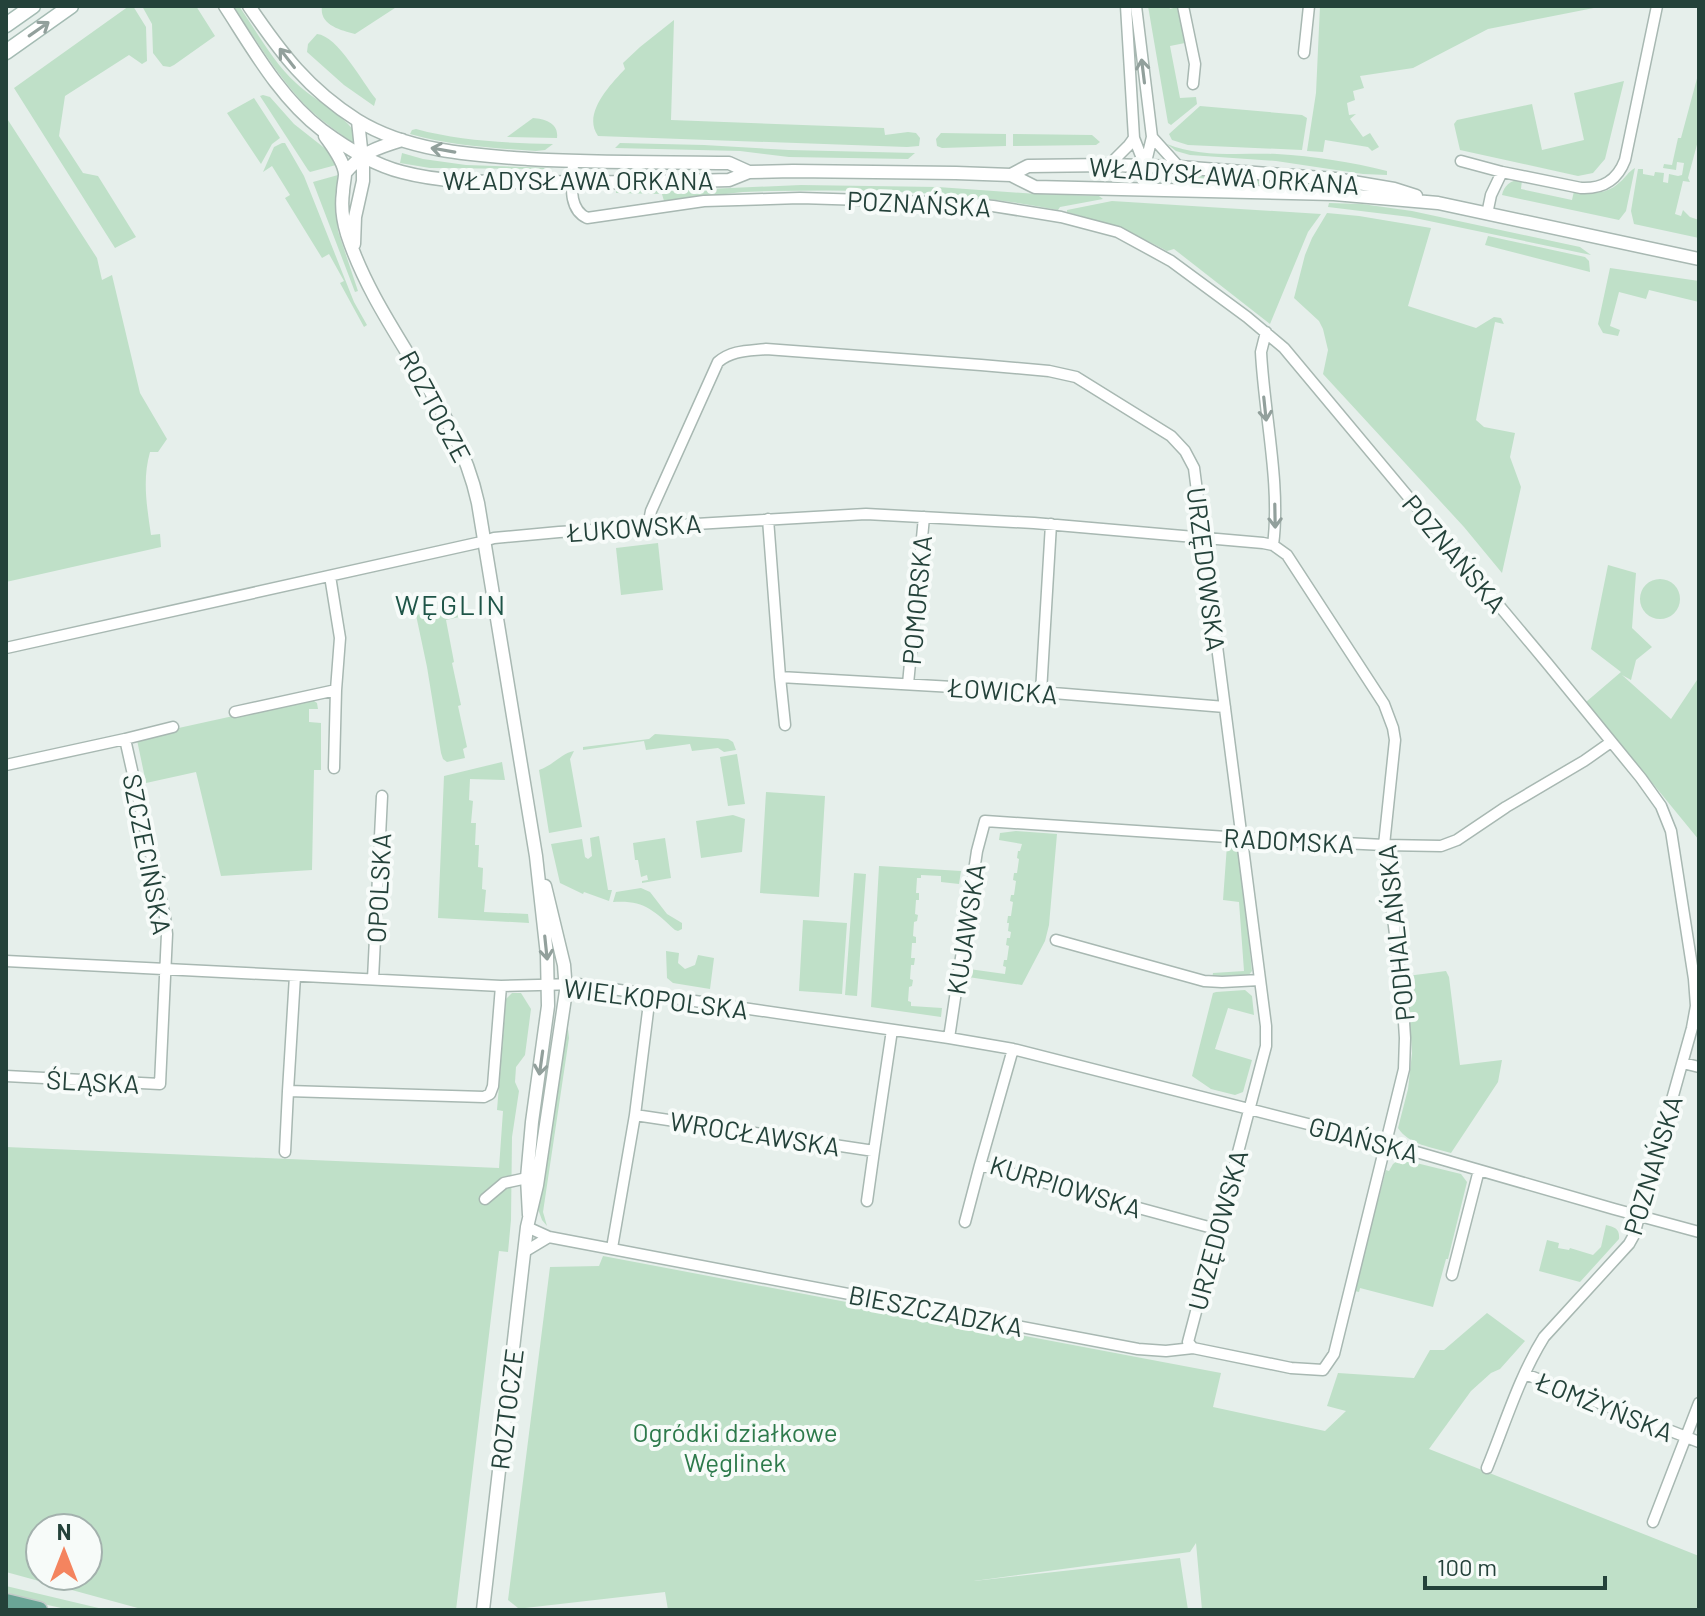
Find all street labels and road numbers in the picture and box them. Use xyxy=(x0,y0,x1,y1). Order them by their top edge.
street label: WŁADYSŁAWA ORKANA xyxy=(1088,150,1360,200)
street label: WŁADYSŁAWA ORKANA xyxy=(443,164,713,195)
street label: POZNAŃSKA xyxy=(846,184,992,222)
street label: ROZTOCZE xyxy=(394,345,478,467)
street label: URZĘDOWSKA xyxy=(1182,485,1232,653)
street label: POZNAŃSKA xyxy=(1397,488,1513,618)
street label: ŁUKOWSKA xyxy=(565,507,702,547)
street label: POMORSKA xyxy=(895,534,937,666)
street label: ŁOWICKA xyxy=(946,671,1059,709)
street label: SZCZECIŃSKA xyxy=(117,771,179,937)
street label: RADOMSKA xyxy=(1223,821,1355,859)
street label: OPOLSKA xyxy=(360,832,396,944)
street label: PODHALAŃSKA xyxy=(1370,843,1420,1023)
street label: KUJAWSKA xyxy=(939,861,991,997)
street label: WIELKOPOLSKA xyxy=(562,971,750,1025)
street label: ŚLĄSKA xyxy=(46,1063,140,1099)
street label: POZNAŃSKA xyxy=(1616,1091,1688,1239)
street label: WROCŁAWSKA xyxy=(668,1104,842,1162)
street label: GDAŃSKA xyxy=(1306,1109,1422,1169)
street label: URZĘDOWSKA xyxy=(1181,1146,1253,1314)
street label: KURPIOWSKA xyxy=(986,1148,1146,1224)
street label: BIESZCZADZKA xyxy=(846,1278,1026,1342)
street label: ROZTOCZE xyxy=(483,1347,529,1471)
street label: ŁOMŻYŃSKA xyxy=(1531,1364,1678,1447)

